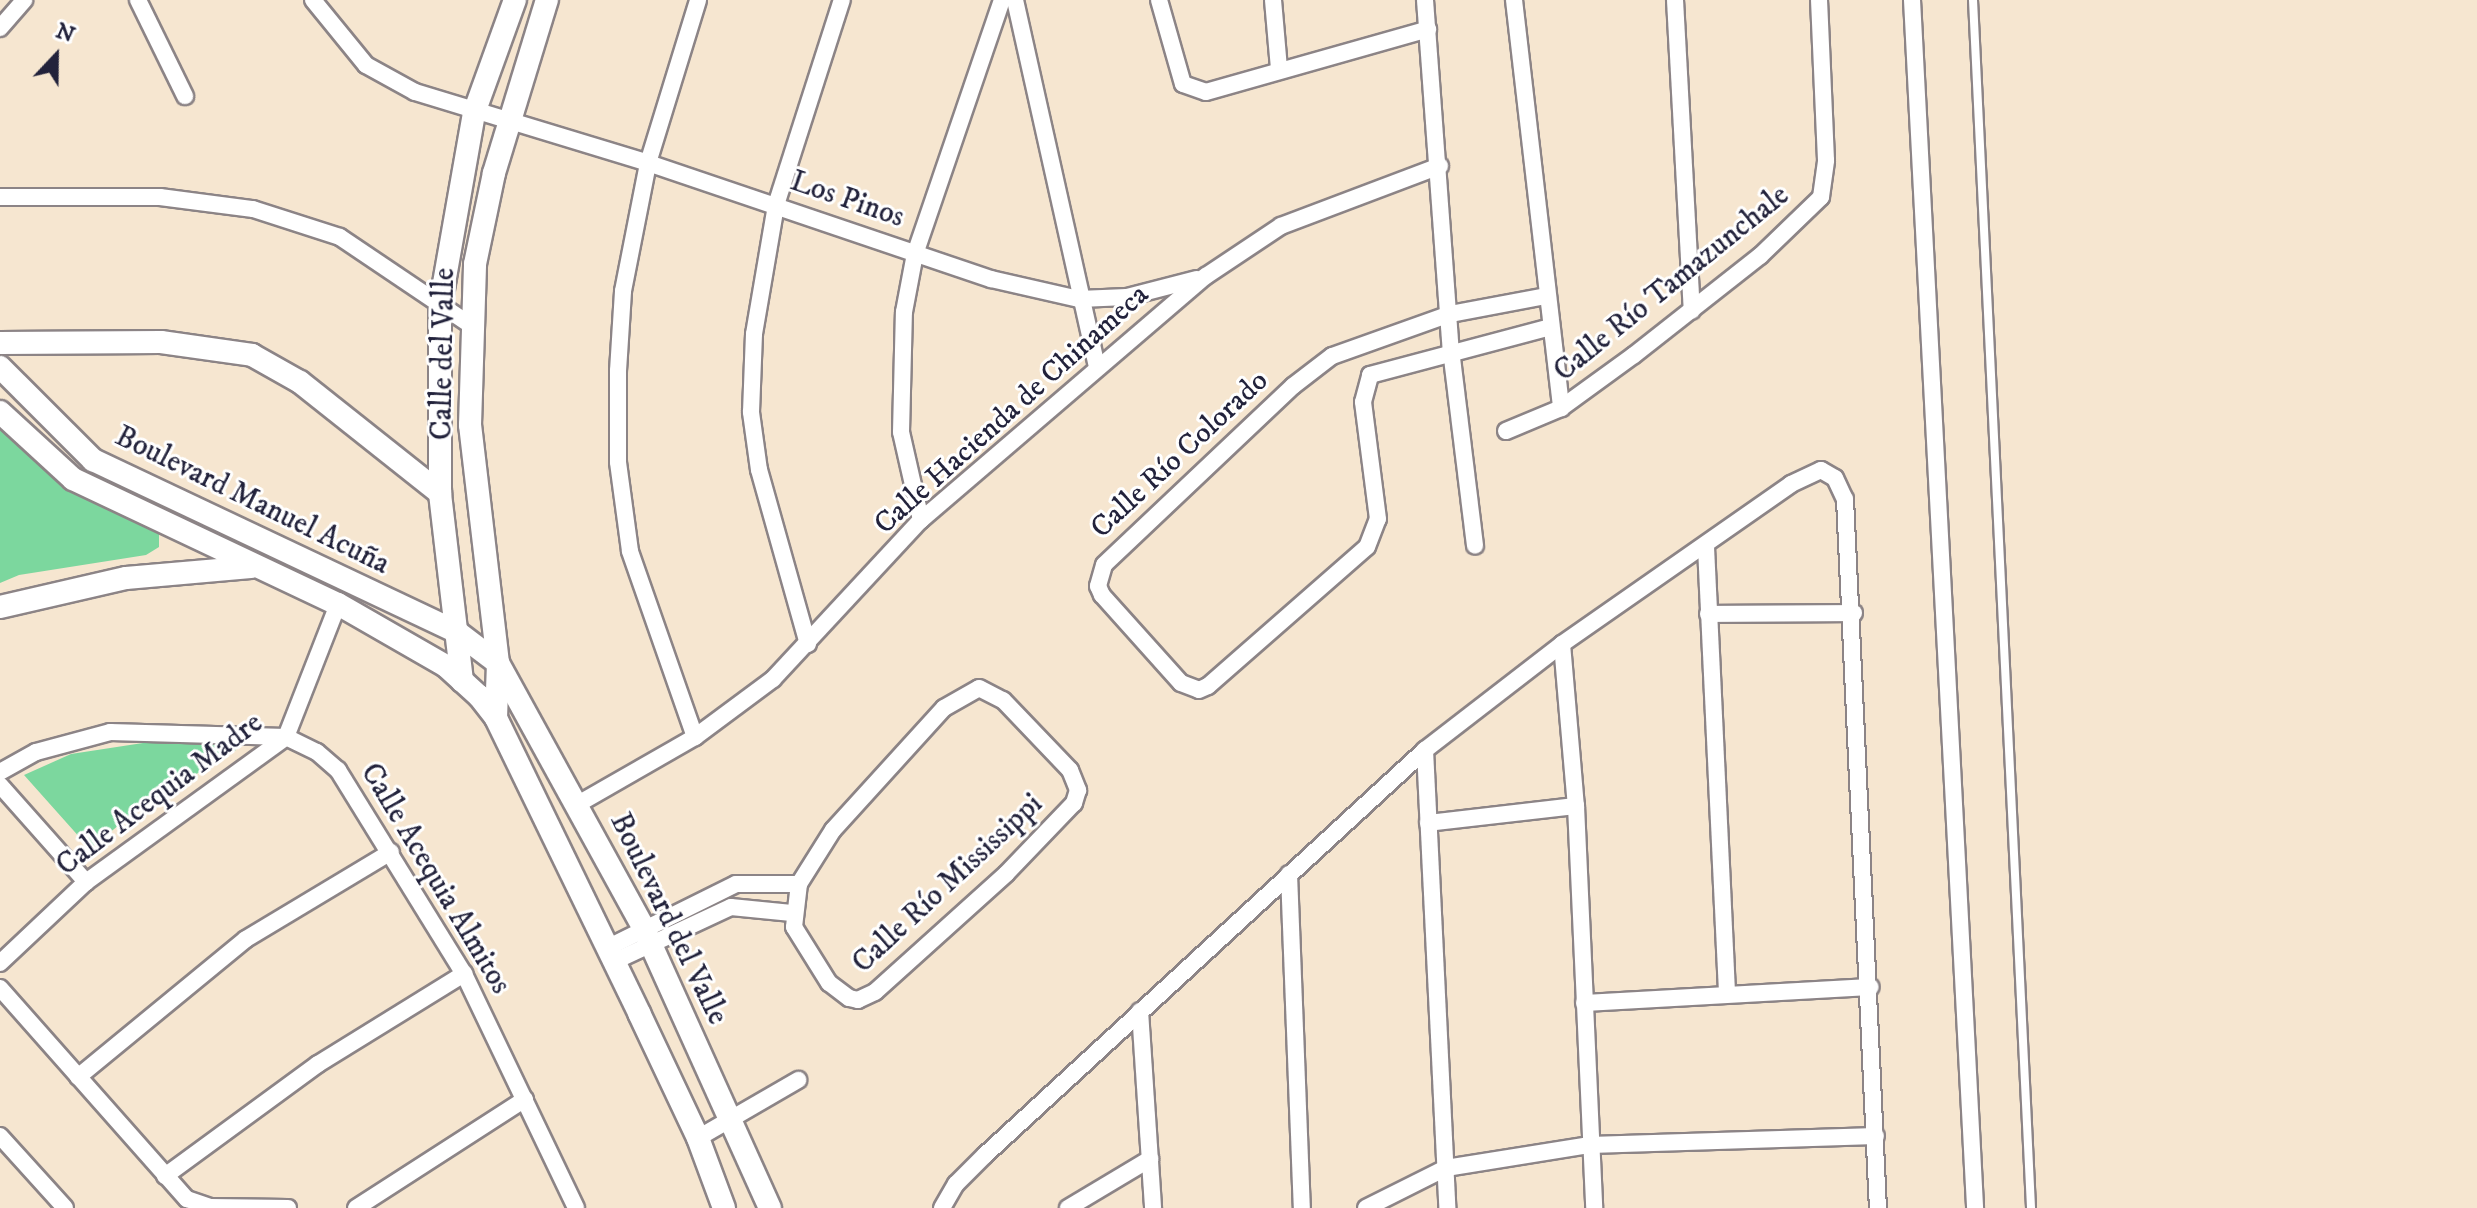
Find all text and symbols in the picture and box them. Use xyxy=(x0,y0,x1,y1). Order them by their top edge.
north arrow xyxy=(16,16,96,96)
text: N xyxy=(52,17,79,49)
street label: Los Pinos xyxy=(785,164,909,236)
street label: Calle Río Tamazunchale xyxy=(1547,178,1797,390)
street label: Calle del Valle xyxy=(424,267,464,441)
street label: Calle Hacienda de Chinameca xyxy=(868,277,1156,543)
street label: Calle Río Colorado xyxy=(1084,364,1276,546)
street label: Boulevard Manuel Acuña xyxy=(109,419,395,583)
street label: Calle Acequia Madre xyxy=(50,706,270,884)
street label: Calle Acequia Almitos xyxy=(352,757,518,1001)
street label: Calle Río Mississippi xyxy=(846,787,1050,981)
street label: Boulevard del Valle xyxy=(601,807,735,1031)

